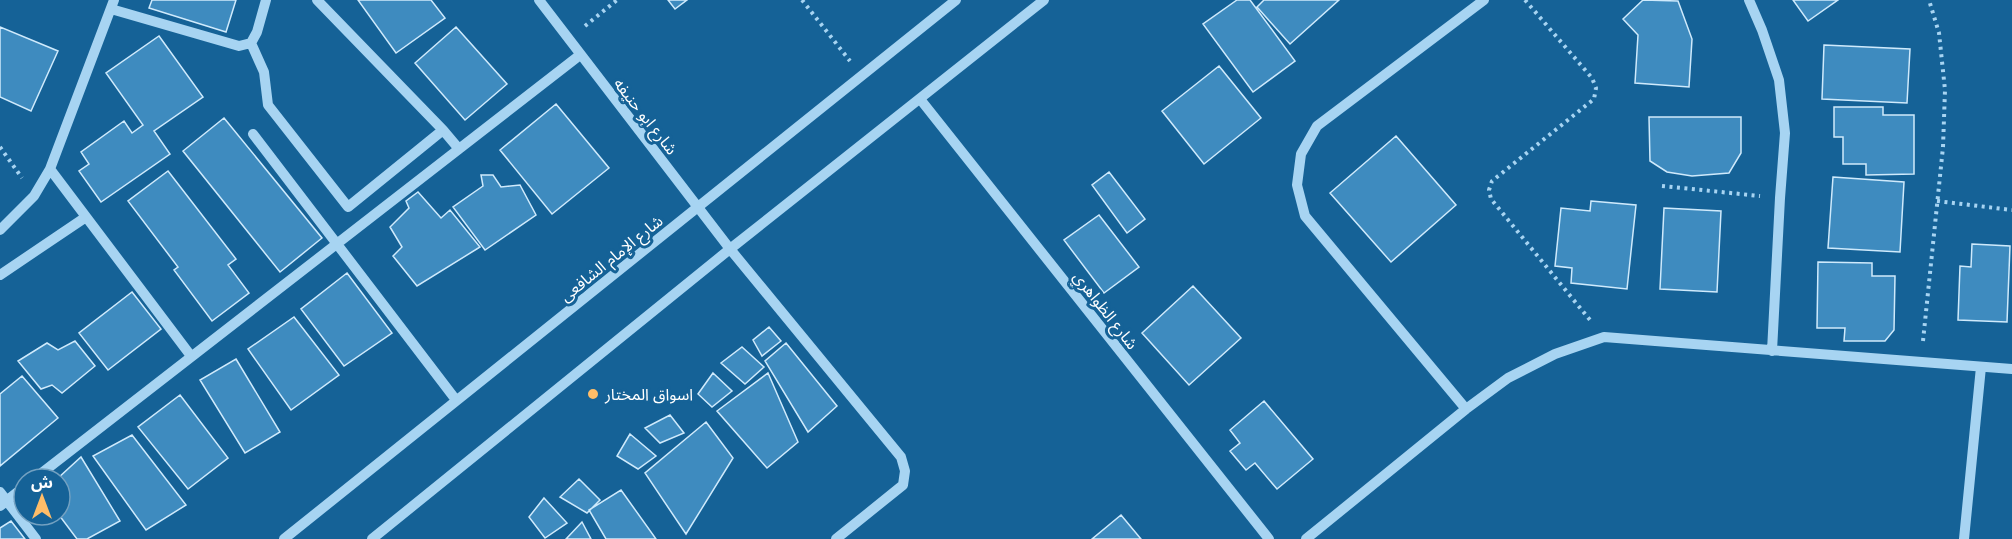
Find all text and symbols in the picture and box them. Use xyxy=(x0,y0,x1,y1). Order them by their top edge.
street label: شارع ابو حنيفه xyxy=(608,74,682,160)
street label: شارع الإمام الشافعى xyxy=(555,210,668,308)
street label: شارع الظواهري xyxy=(1067,267,1143,355)
place label: اسواق المختار xyxy=(604,384,693,404)
marker: اسواق المختار xyxy=(586,387,600,401)
north arrow xyxy=(12,467,72,527)
text: ش xyxy=(31,472,53,492)

